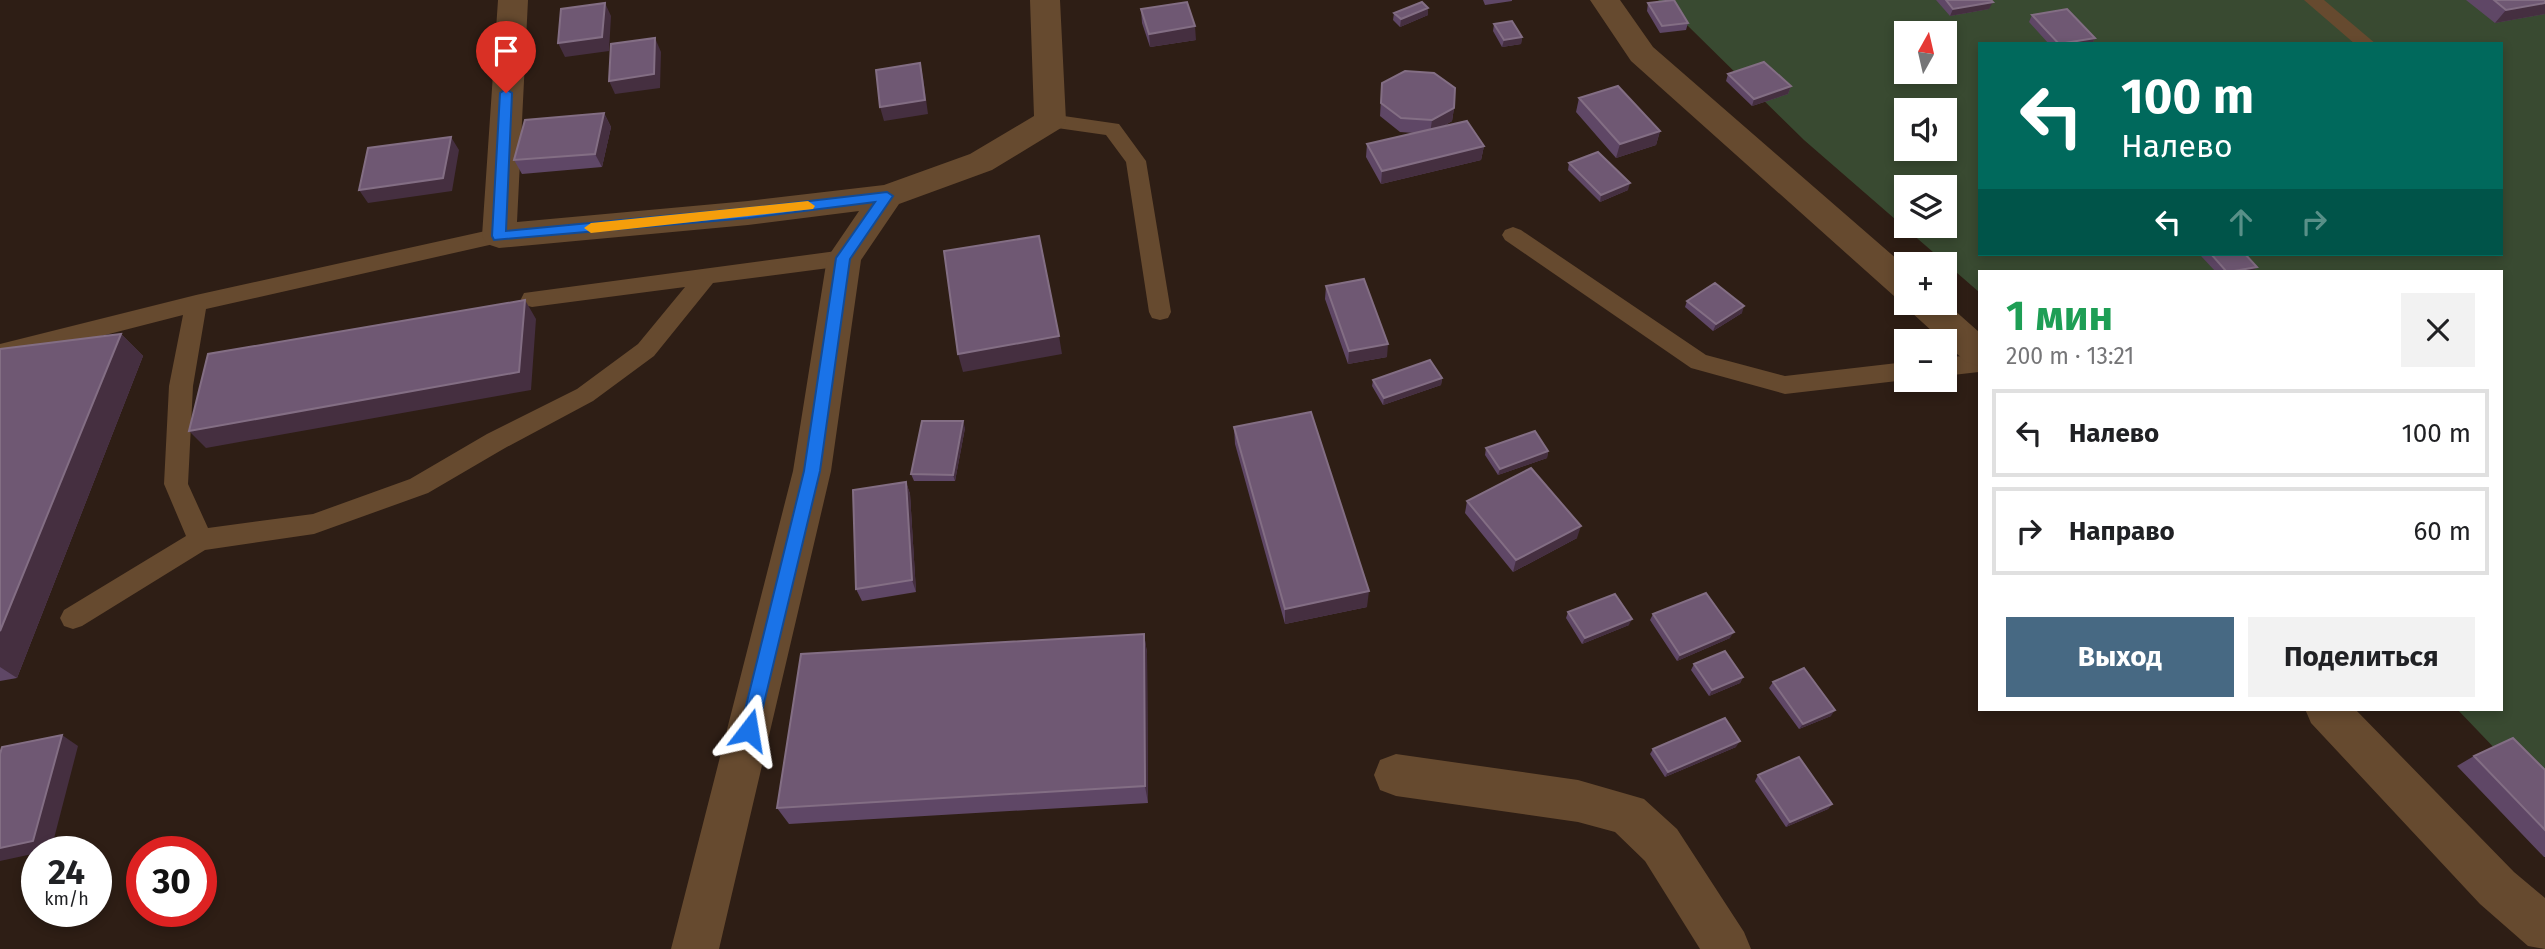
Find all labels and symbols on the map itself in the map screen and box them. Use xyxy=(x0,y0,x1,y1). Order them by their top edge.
pin xyxy=(476,21,536,93)
north arrow xyxy=(1894,21,1956,84)
position arrow xyxy=(712,693,786,767)
speed limit sign: 30 xyxy=(126,836,217,927)

